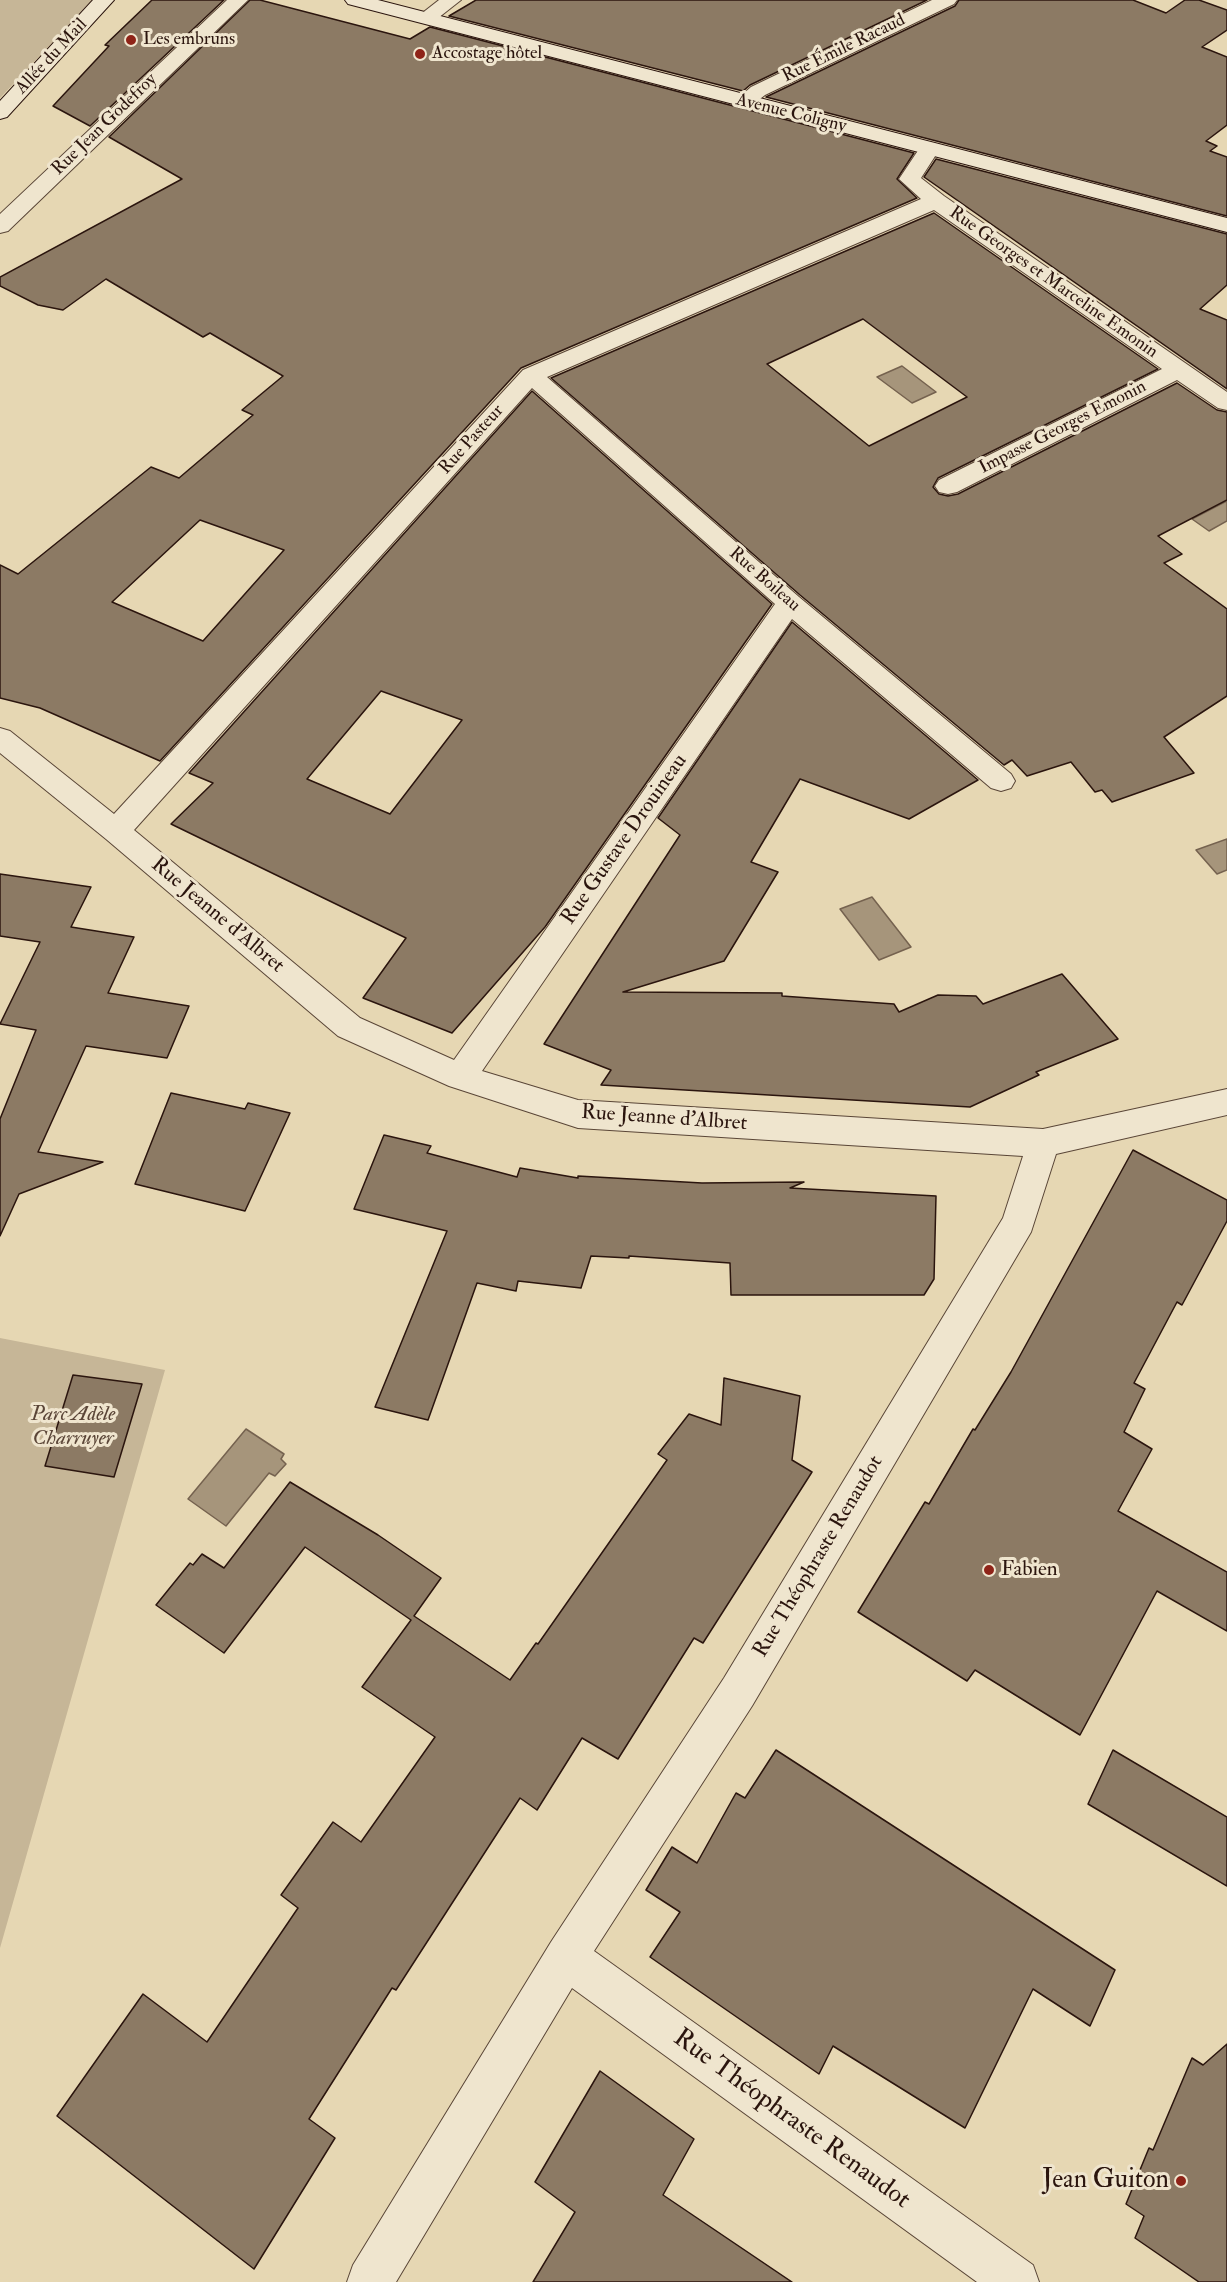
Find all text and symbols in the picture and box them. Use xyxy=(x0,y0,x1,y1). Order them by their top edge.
street label: Rue Émile Racaud xyxy=(779,10,909,88)
street label: Allée du Mail xyxy=(12,15,92,99)
place label: Les embruns xyxy=(143,29,235,51)
marker: Les embruns xyxy=(124,33,138,47)
place label: Accostage hôtel xyxy=(432,43,542,65)
marker: Accostage hôtel xyxy=(413,47,427,61)
street label: Rue Jean Godefroy xyxy=(48,69,162,181)
street label: Avenue Coligny xyxy=(734,90,848,138)
street label: Rue Georges et Marceline Emonin xyxy=(945,203,1161,363)
street label: Impasse Georges Emonin xyxy=(976,376,1150,480)
street label: Rue Pasteur xyxy=(435,401,509,479)
street label: Rue Boileau xyxy=(724,543,804,617)
street label: Rue Gustave Drouineau xyxy=(557,750,693,930)
street label: Rue Jeanne d'Albret xyxy=(145,853,289,979)
street label: Rue Jeanne d'Albret xyxy=(580,1101,748,1137)
park label: Parc Adèle Charruyer xyxy=(31,1402,115,1452)
street label: Rue Théophraste Renaudot xyxy=(749,1452,889,1662)
place label: Fabien xyxy=(1001,1557,1058,1583)
marker: Fabien xyxy=(982,1563,996,1577)
street label: Rue Théophraste Renaudot xyxy=(666,2023,916,2217)
place label: Jean Guiton xyxy=(1042,2165,1169,2197)
marker: Jean Guiton xyxy=(1174,2174,1188,2188)

